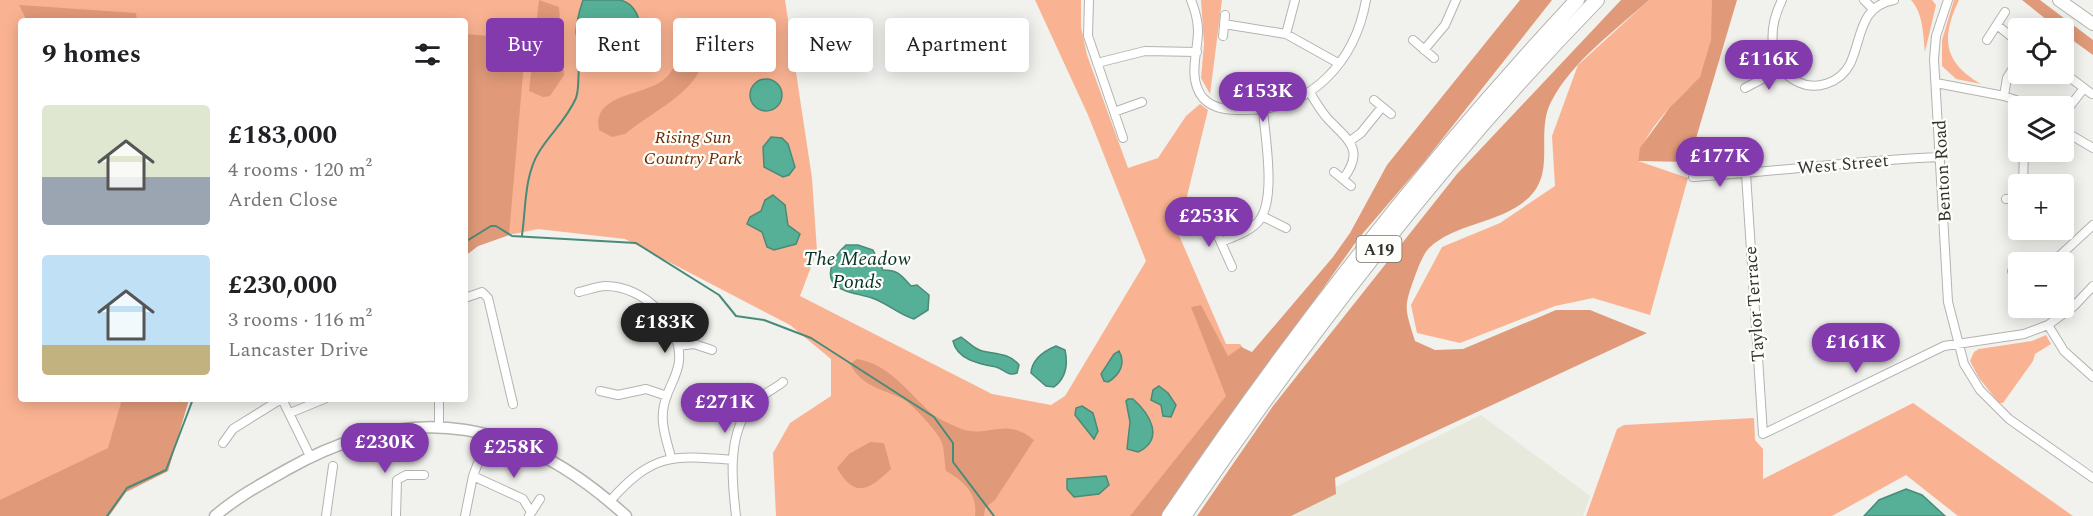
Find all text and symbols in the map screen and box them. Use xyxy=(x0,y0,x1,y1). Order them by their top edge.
chip: Buy xyxy=(486,18,564,72)
chip: Rent xyxy=(576,18,661,72)
chip: Filters xyxy=(673,18,776,72)
chip: New xyxy=(788,18,873,72)
chip: Apartment xyxy=(885,18,1029,72)
map controls xyxy=(2008,18,2074,318)
button: locate xyxy=(2008,18,2074,84)
text: 9 homes xyxy=(42,34,141,74)
icon: filters xyxy=(411,38,444,71)
pin: £116K xyxy=(1727,40,1811,91)
text: £116K xyxy=(1739,44,1799,74)
pin: £153K xyxy=(1221,72,1305,123)
text: £153K xyxy=(1233,76,1293,106)
button: layers xyxy=(2008,96,2074,162)
text: £183,000 xyxy=(228,115,337,155)
street label: Benton Road xyxy=(1926,119,1959,223)
park label: Rising Sun Country Park xyxy=(644,124,743,172)
icon: home xyxy=(90,129,162,201)
pin: £177K xyxy=(1678,137,1762,188)
text: £177K xyxy=(1690,141,1750,171)
street label: West Street xyxy=(1796,147,1890,182)
text: 4 rooms · 120 m² xyxy=(228,155,372,185)
button: + xyxy=(2008,174,2074,240)
text: Arden Close xyxy=(228,185,338,215)
pin: £253K xyxy=(1167,197,1251,248)
text: £253K xyxy=(1179,201,1239,231)
road number: A19 xyxy=(1356,236,1402,262)
water label: The Meadow Ponds xyxy=(804,244,911,297)
street label: Taylor Terrace xyxy=(1737,245,1772,363)
button: − xyxy=(2008,252,2074,318)
text: £230,000 xyxy=(228,265,337,305)
icon: home xyxy=(90,279,162,351)
pin: £183K xyxy=(623,303,707,354)
text: 3 rooms · 116 m² xyxy=(228,305,372,335)
text: £183K xyxy=(635,307,695,337)
pin: £161K xyxy=(1814,323,1898,374)
text: £161K xyxy=(1826,327,1886,357)
text: Lancaster Drive xyxy=(228,335,369,365)
pin: £271K xyxy=(683,383,767,434)
text: £271K xyxy=(695,387,755,417)
pin: £230K xyxy=(343,423,427,474)
text: £230K xyxy=(355,427,415,457)
pin: £258K xyxy=(472,428,556,479)
text: £258K xyxy=(484,432,544,462)

